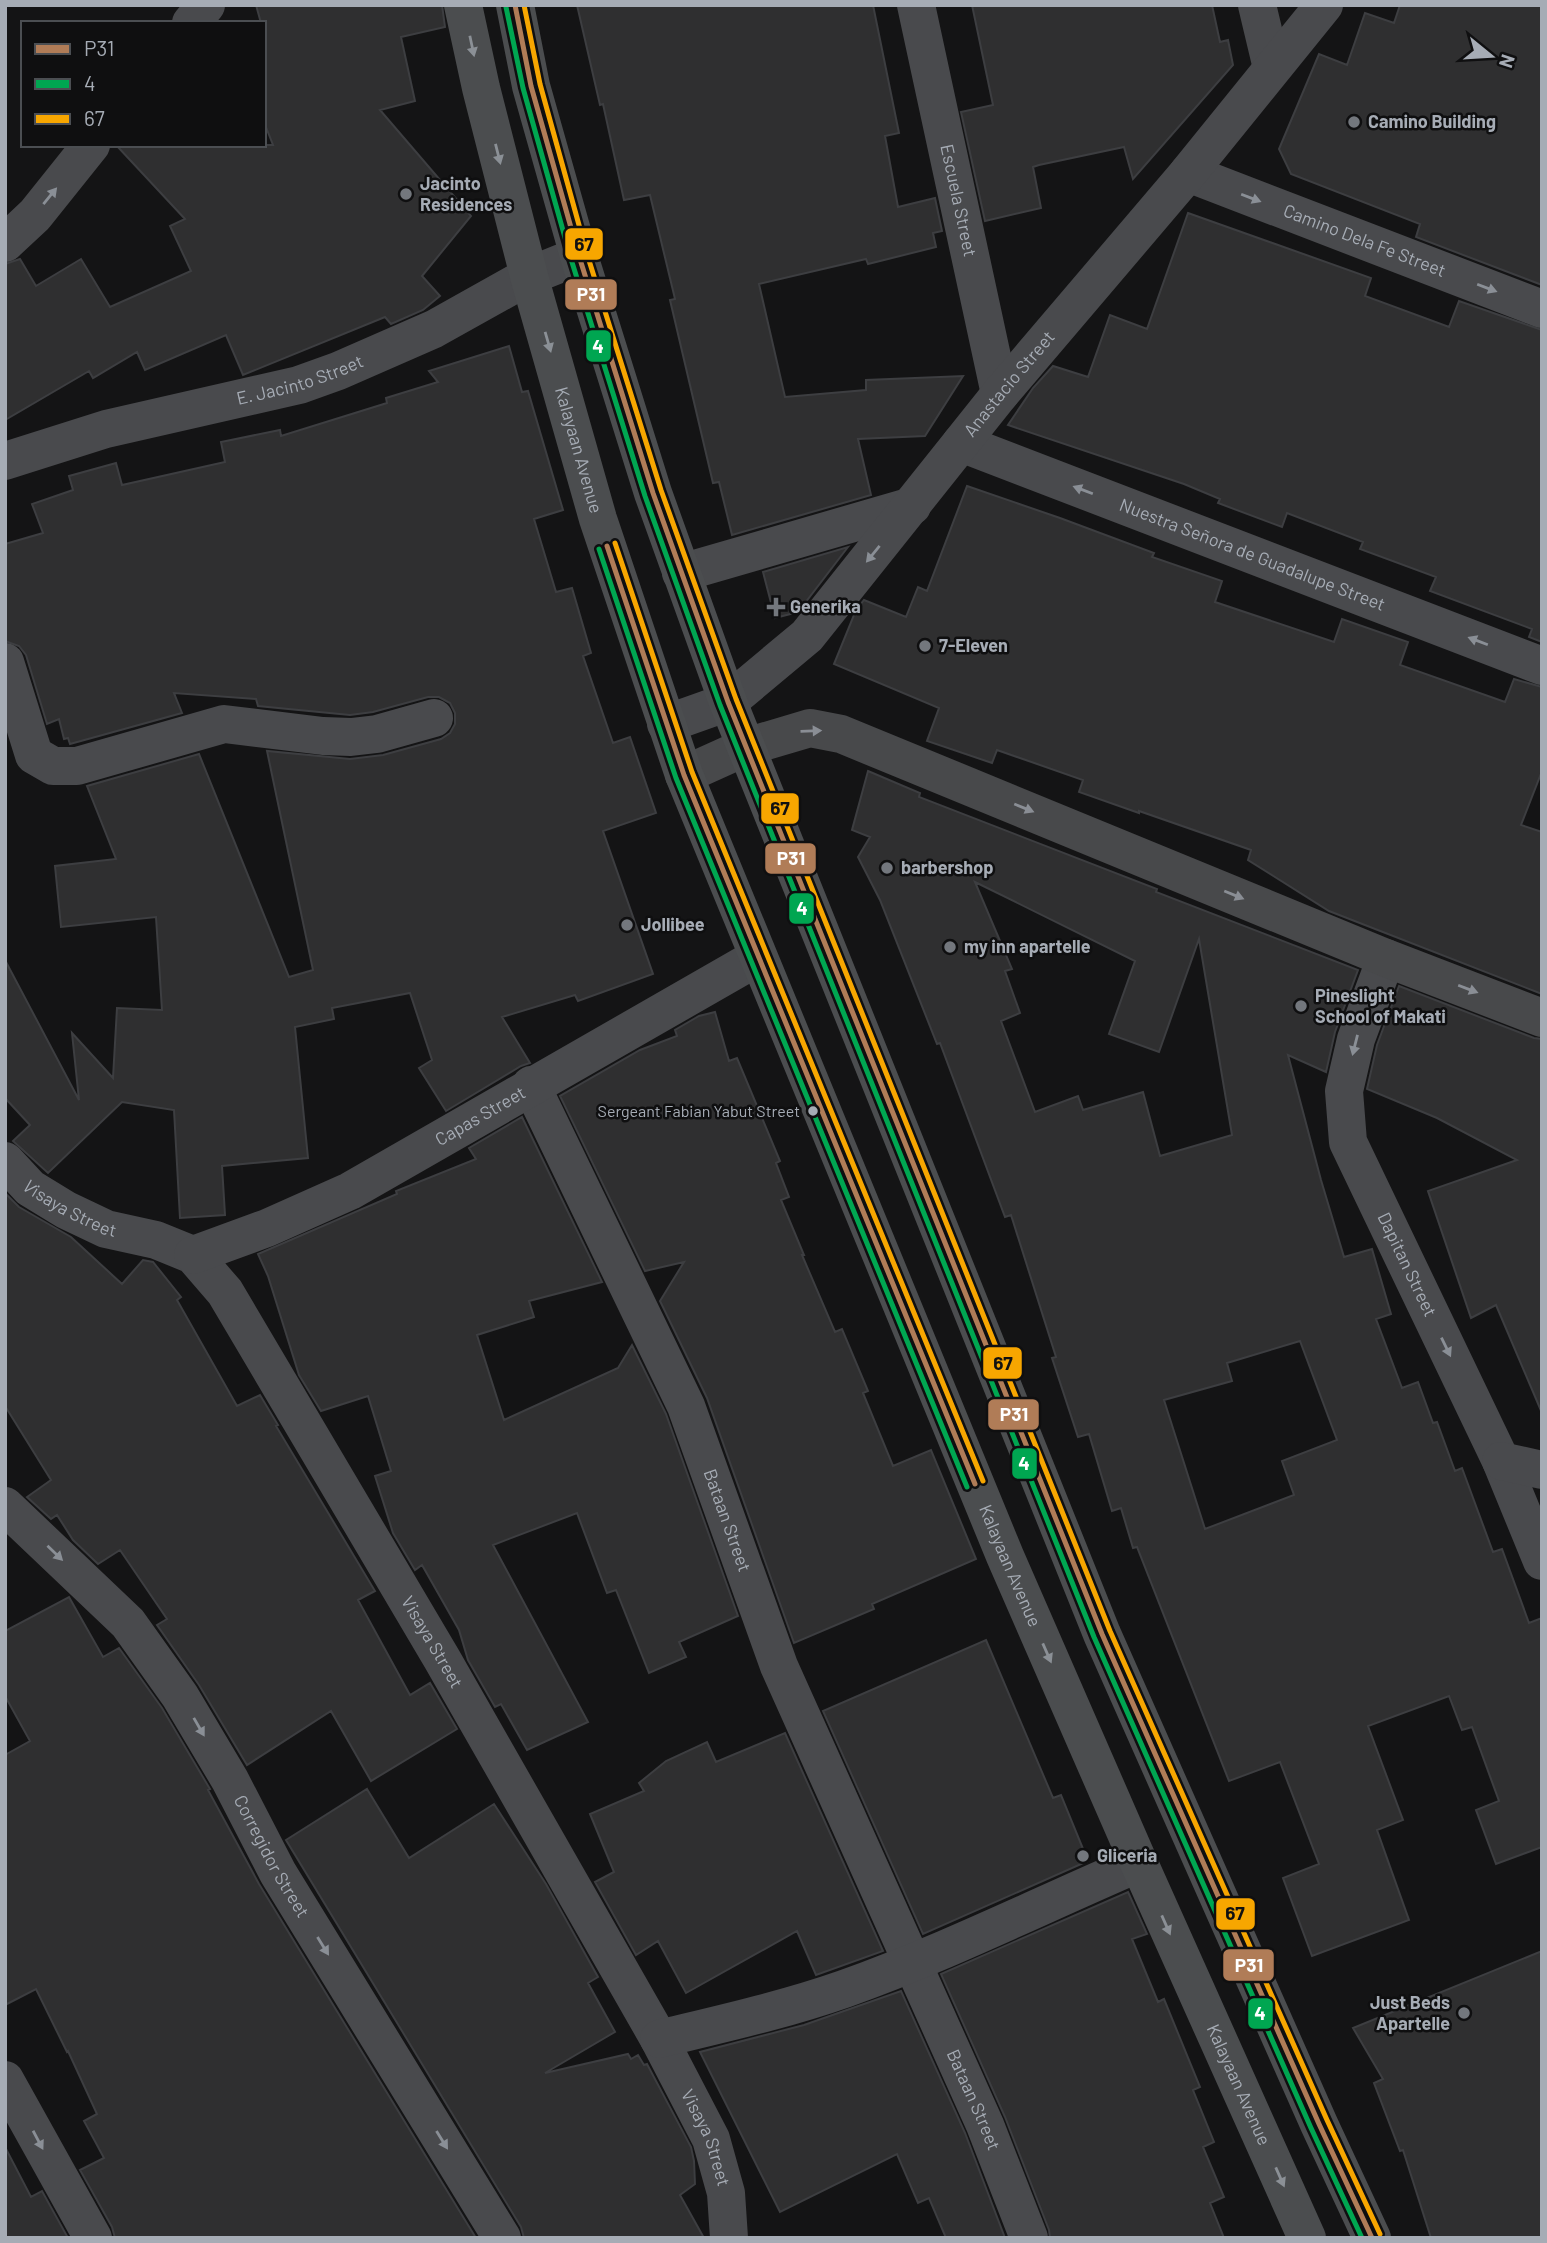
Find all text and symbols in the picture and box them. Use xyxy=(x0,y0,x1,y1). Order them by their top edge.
legend xyxy=(21,21,266,147)
north arrow xyxy=(1456,21,1526,91)
text: P31 xyxy=(84,35,114,60)
one-way arrow xyxy=(467,35,478,57)
text: N xyxy=(1495,52,1521,71)
text: 4 xyxy=(84,70,96,95)
text: 67 xyxy=(84,105,105,130)
place label: Camino Building xyxy=(1368,110,1496,132)
marker: Camino Building xyxy=(1346,114,1362,130)
street label: Escuela Street xyxy=(936,142,982,258)
one-way arrow xyxy=(493,143,504,165)
place label: Jacinto Residences xyxy=(420,172,512,215)
marker: Jacinto Residences xyxy=(398,186,414,202)
one-way arrow xyxy=(43,187,58,205)
one-way arrow xyxy=(1241,192,1262,203)
street label: Camino Dela Fe Street xyxy=(1281,199,1449,281)
line badge: 67 xyxy=(564,227,604,261)
text: 67 xyxy=(574,232,594,255)
line badge: P31 xyxy=(564,278,618,311)
text: P31 xyxy=(577,282,605,305)
one-way arrow xyxy=(1476,283,1497,294)
street label: Anastacio Street xyxy=(958,326,1059,441)
line badge: 4 xyxy=(585,329,612,363)
one-way arrow xyxy=(543,331,554,353)
text: 4 xyxy=(592,334,604,357)
street label: E. Jacinto Street xyxy=(234,349,366,409)
street label: Kalayaan Avenue xyxy=(551,384,608,516)
one-way arrow xyxy=(1072,484,1093,495)
street label: Nuestra Señora de Guadalupe Street xyxy=(1117,493,1389,615)
one-way arrow xyxy=(866,546,881,563)
place label: Generika xyxy=(790,595,861,617)
marker: Generika xyxy=(768,599,784,615)
place label: 7-Eleven xyxy=(939,634,1008,656)
one-way arrow xyxy=(1467,636,1488,647)
marker: 7-Eleven xyxy=(917,638,933,654)
one-way arrow xyxy=(800,726,822,737)
line badge: 67 xyxy=(760,792,800,825)
text: 67 xyxy=(770,796,790,819)
one-way arrow xyxy=(1013,803,1034,814)
line badge: P31 xyxy=(764,842,817,875)
text: P31 xyxy=(777,846,805,869)
place label: barbershop xyxy=(901,856,993,878)
marker: barbershop xyxy=(879,860,895,876)
one-way arrow xyxy=(1224,889,1245,900)
line badge: 4 xyxy=(788,892,815,925)
text: 4 xyxy=(796,896,808,919)
place label: Jollibee xyxy=(641,913,705,935)
marker: Jollibee xyxy=(619,917,635,933)
place label: my inn apartelle xyxy=(964,935,1091,957)
marker: my inn apartelle xyxy=(942,939,958,955)
place label: Pineslight School of Makati xyxy=(1315,984,1446,1027)
one-way arrow xyxy=(1457,984,1478,995)
marker: Pineslight School of Makati xyxy=(1293,998,1309,1014)
one-way arrow xyxy=(1349,1034,1360,1056)
street label: Capas Street xyxy=(431,1081,529,1150)
place label: Sergeant Fabian Yabut Street xyxy=(598,1101,800,1120)
marker: Sergeant Fabian Yabut Street xyxy=(806,1104,820,1118)
street label: Visaya Street xyxy=(18,1175,119,1241)
street label: Dapitan Street xyxy=(1373,1209,1442,1320)
one-way arrow xyxy=(1441,1337,1452,1357)
line badge: 67 xyxy=(982,1346,1023,1380)
text: 67 xyxy=(993,1351,1013,1374)
line badge: P31 xyxy=(987,1398,1040,1431)
text: P31 xyxy=(1000,1402,1028,1425)
line badge: 4 xyxy=(1011,1447,1038,1480)
text: 4 xyxy=(1018,1451,1030,1474)
street label: Bataan Street xyxy=(699,1466,756,1575)
street label: Kalayaan Avenue xyxy=(975,1501,1046,1630)
one-way arrow xyxy=(46,1544,63,1560)
street label: Visaya Street xyxy=(397,1592,468,1692)
one-way arrow xyxy=(1041,1643,1053,1663)
one-way arrow xyxy=(193,1718,205,1737)
street label: Corregidor Street xyxy=(230,1791,315,1921)
place label: Gliceria xyxy=(1097,1844,1157,1866)
marker: Gliceria xyxy=(1075,1848,1091,1864)
line badge: 67 xyxy=(1215,1897,1256,1931)
text: 67 xyxy=(1225,1901,1245,1924)
one-way arrow xyxy=(1160,1915,1172,1935)
one-way arrow xyxy=(316,1937,329,1956)
line badge: P31 xyxy=(1222,1948,1275,1982)
text: P31 xyxy=(1235,1953,1263,1976)
place label: Just Beds Apartelle xyxy=(1370,1991,1450,2034)
line badge: 4 xyxy=(1247,1997,1274,2030)
text: 4 xyxy=(1254,2001,1266,2024)
marker: Just Beds Apartelle xyxy=(1456,2005,1472,2021)
street label: Kalayaan Avenue xyxy=(1203,2020,1276,2148)
street label: Bataan Street xyxy=(942,2046,1006,2153)
street label: Visaya Street xyxy=(677,2085,736,2188)
one-way arrow xyxy=(32,2130,44,2150)
one-way arrow xyxy=(435,2131,448,2150)
one-way arrow xyxy=(1274,2167,1286,2187)

